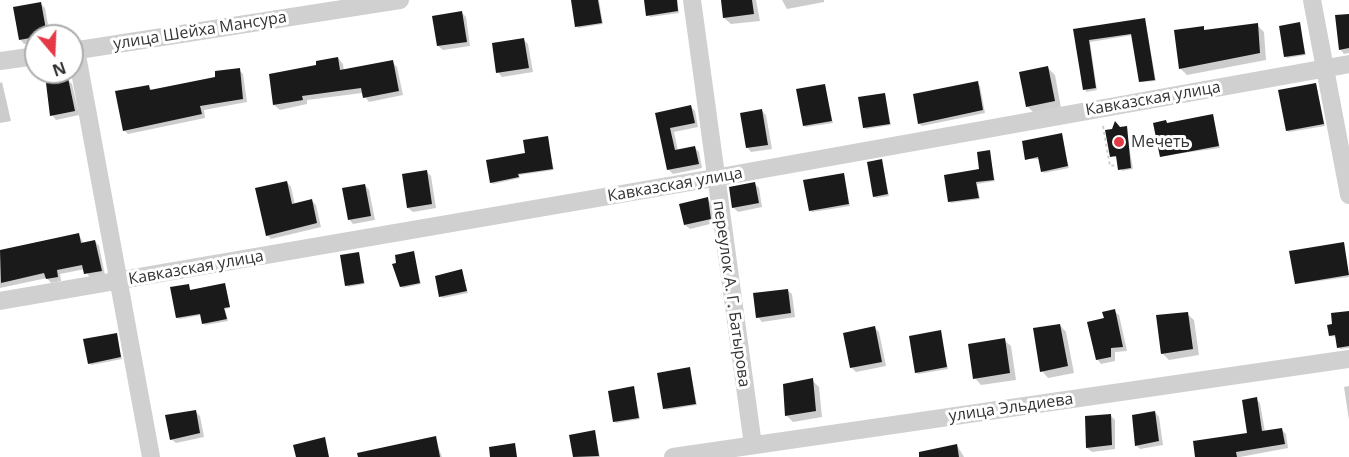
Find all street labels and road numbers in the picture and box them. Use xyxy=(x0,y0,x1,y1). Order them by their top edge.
street label: улица Шейха Мансура xyxy=(112,8,288,54)
street label: Кавказская улица xyxy=(1084,78,1222,120)
street label: Кавказская улица xyxy=(606,164,744,206)
street label: переулок А. Г. Батырова xyxy=(708,200,754,388)
street label: Кавказская улица xyxy=(127,247,265,289)
street label: улица Эльдиева xyxy=(948,390,1074,426)

